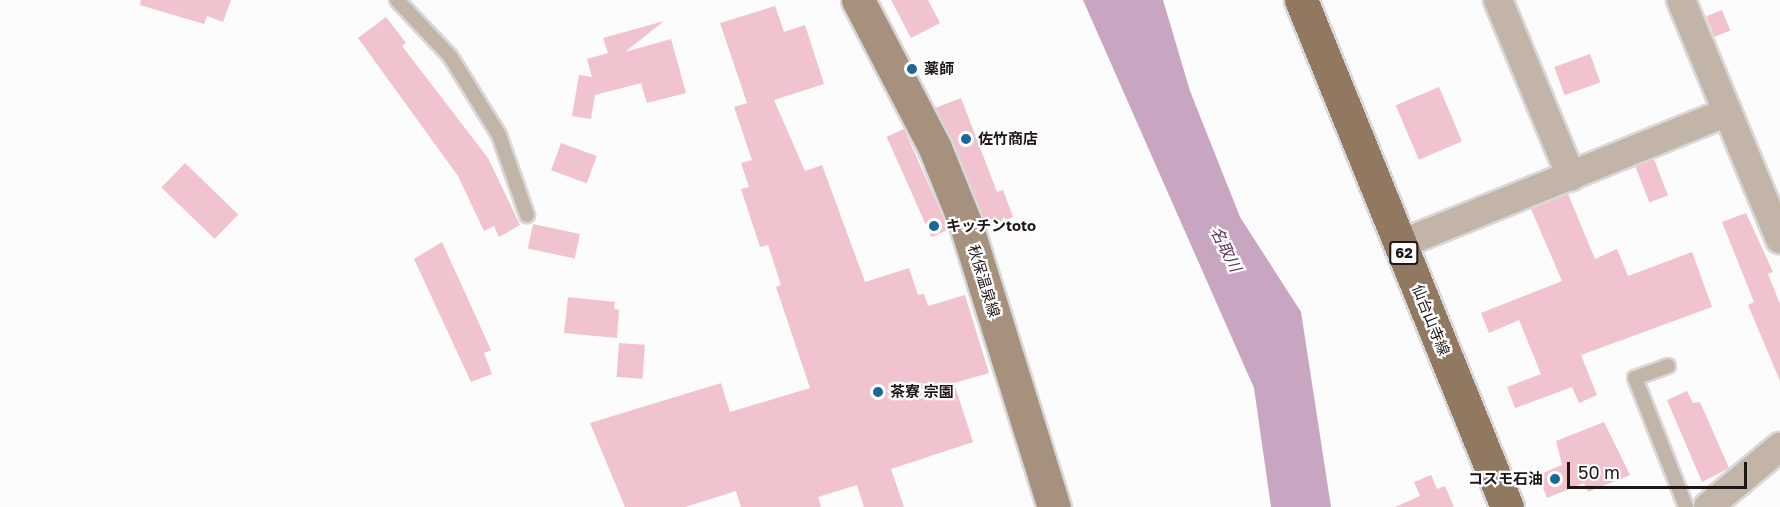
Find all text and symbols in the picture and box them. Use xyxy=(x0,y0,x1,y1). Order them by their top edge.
place label: 薬師 xyxy=(924,60,954,78)
marker: 薬師 xyxy=(905,62,919,76)
place label: 佐竹商店 xyxy=(978,130,1038,148)
marker: 佐竹商店 xyxy=(959,132,973,146)
place label: キッチンtoto xyxy=(946,217,1036,235)
marker: キッチンtoto xyxy=(927,219,941,233)
water label: 名取川 xyxy=(1207,223,1245,275)
road number: 62 xyxy=(1389,242,1419,264)
street label: 秋保温泉線 xyxy=(964,243,1004,319)
street label: 仙台山寺線 xyxy=(1409,282,1453,358)
place label: 茶寮 宗園 xyxy=(890,383,954,401)
marker: 茶寮 宗園 xyxy=(871,385,885,399)
scale bar xyxy=(1570,450,1750,488)
text: 50 m xyxy=(1578,461,1620,483)
place label: コスモ石油 xyxy=(1468,470,1543,488)
marker: コスモ石油 xyxy=(1548,472,1562,486)

